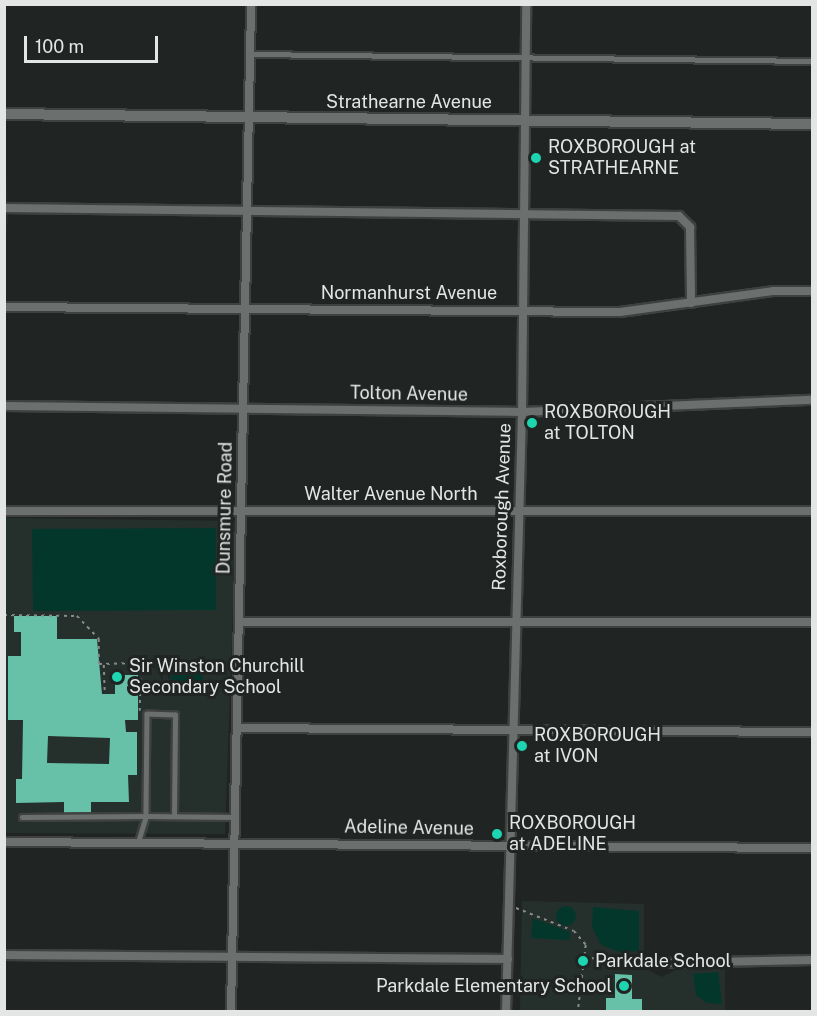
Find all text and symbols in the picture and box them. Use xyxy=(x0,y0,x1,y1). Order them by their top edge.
scale bar xyxy=(27,24,160,62)
text: 100 m xyxy=(35,36,84,57)
street label: Strathearne Avenue xyxy=(326,91,492,113)
place label: ROXBOROUGH at STRATHEARNE xyxy=(548,137,696,180)
marker: ROXBOROUGH at STRATHEARNE xyxy=(529,151,543,165)
street label: Normanhurst Avenue xyxy=(321,282,497,304)
street label: Tolton Avenue xyxy=(350,382,468,406)
place label: ROXBOROUGH at TOLTON xyxy=(544,402,671,444)
marker: ROXBOROUGH at TOLTON xyxy=(525,416,539,430)
street label: Roxborough Avenue xyxy=(488,423,516,591)
street label: Dunsmure Road xyxy=(213,441,237,575)
street label: Walter Avenue North xyxy=(304,483,478,505)
place label: Sir Winston Churchill Secondary School xyxy=(129,656,305,698)
marker: Sir Winston Churchill Secondary School xyxy=(110,670,124,684)
place label: ROXBOROUGH at IVON xyxy=(534,725,661,768)
marker: ROXBOROUGH at IVON xyxy=(515,739,529,753)
place label: ROXBOROUGH at ADELINE xyxy=(509,813,636,856)
street label: Adeline Avenue xyxy=(344,816,474,840)
marker: ROXBOROUGH at ADELINE xyxy=(490,827,504,841)
place label: Parkdale School xyxy=(595,950,731,972)
marker: Parkdale School xyxy=(576,954,590,968)
place label: Parkdale Elementary School xyxy=(376,975,612,997)
marker: Parkdale Elementary School xyxy=(617,979,631,993)

